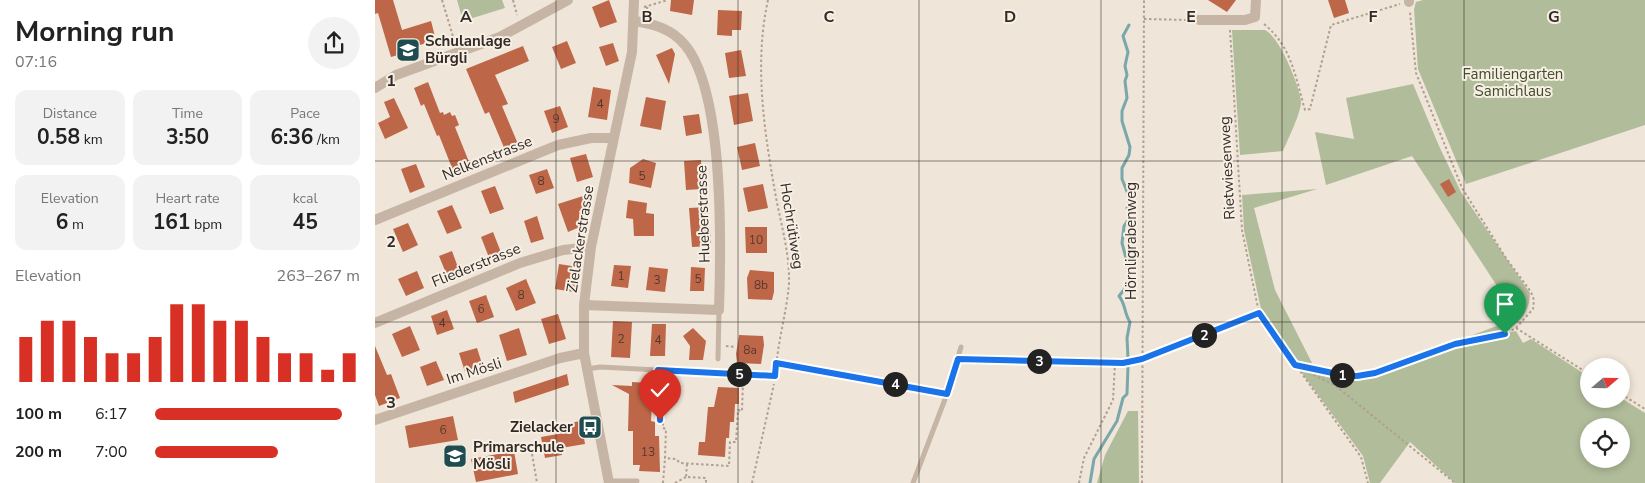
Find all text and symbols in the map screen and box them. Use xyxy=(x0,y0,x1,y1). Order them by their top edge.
text: A xyxy=(460,6,472,28)
text: B xyxy=(641,6,653,28)
text: C xyxy=(824,6,835,28)
text: D xyxy=(1004,6,1016,28)
text: E xyxy=(1186,6,1196,28)
text: F xyxy=(1369,6,1378,28)
text: G xyxy=(1548,6,1560,28)
text: Morning run xyxy=(15,13,174,51)
button: share xyxy=(308,17,360,69)
place label: Schulanlage Bürgli xyxy=(425,31,511,68)
school or university icon: Schulanlage Bürgli xyxy=(395,37,421,63)
text: 07:16 xyxy=(15,51,57,73)
park label: Familiengarten Samichlaus xyxy=(1463,64,1563,101)
text: 1 xyxy=(386,70,396,92)
house number: 4 xyxy=(596,96,604,112)
text: Distance xyxy=(43,104,97,123)
text: Time xyxy=(172,104,203,123)
text: Pace xyxy=(290,104,320,123)
house number: 9 xyxy=(552,111,560,127)
street label: Rietwiesenweg xyxy=(1214,116,1240,220)
text: 0.58 xyxy=(37,123,80,151)
text: 3:50 xyxy=(166,123,209,151)
text: 6:36 xyxy=(270,123,313,151)
text: km xyxy=(80,130,103,149)
text: /km xyxy=(313,130,340,149)
street label: Nelkenstrasse xyxy=(439,131,535,185)
street label: Hueberstrasse xyxy=(691,165,715,263)
house number: 5 xyxy=(638,168,646,184)
house number: 8 xyxy=(537,173,545,189)
street label: Hochrütiweg xyxy=(775,181,809,271)
street label: Hörnligrabenweg xyxy=(1121,182,1141,300)
street label: Zielackerstrasse xyxy=(562,184,598,294)
text: Elevation xyxy=(41,189,99,208)
text: Heart rate xyxy=(155,189,220,208)
text: kcal xyxy=(293,189,318,208)
text: 6 xyxy=(56,208,68,236)
text: 161 xyxy=(153,208,190,236)
text: 45 xyxy=(293,208,318,236)
text: m xyxy=(68,215,84,234)
text: bpm xyxy=(190,215,222,234)
text: 2 xyxy=(386,231,396,253)
house number: 10 xyxy=(749,232,763,248)
street label: Fliederstrasse xyxy=(429,238,523,292)
text: Elevation xyxy=(15,265,81,287)
text: 263–267 m xyxy=(277,265,360,287)
house number: 1 xyxy=(617,268,625,284)
house number: 5 xyxy=(694,271,702,287)
house number: 3 xyxy=(653,272,661,288)
house number: 8b xyxy=(754,277,768,293)
pin xyxy=(1484,283,1526,334)
house number: 8 xyxy=(517,287,525,303)
icon: arrive xyxy=(1491,290,1519,318)
house number: 6 xyxy=(477,301,485,317)
house number: 4 xyxy=(438,315,446,331)
pin: 2 xyxy=(1191,322,1217,348)
text: 2 xyxy=(1200,326,1209,345)
house number: 2 xyxy=(617,331,625,347)
house number: 4 xyxy=(654,332,662,348)
house number: 8a xyxy=(743,342,757,358)
pin: 3 xyxy=(1027,348,1051,374)
text: 3 xyxy=(1035,352,1044,371)
street label: Im Mösli xyxy=(444,353,504,389)
north arrow xyxy=(1580,358,1630,408)
map controls xyxy=(1580,358,1630,468)
pin: 5 xyxy=(727,362,751,386)
pin: 1 xyxy=(1329,362,1355,388)
text: 5 xyxy=(735,365,744,384)
text: 1 xyxy=(1338,366,1347,385)
pin xyxy=(639,369,681,420)
pin: 4 xyxy=(883,372,907,396)
text: 4 xyxy=(891,375,900,394)
icon: check xyxy=(646,376,674,404)
text: 3 xyxy=(386,392,396,414)
text: 100 m xyxy=(15,403,62,425)
text: 6:17 xyxy=(95,403,127,425)
bus stop icon: Zielacker xyxy=(577,414,603,440)
place label: Zielacker xyxy=(510,417,573,437)
button: locate xyxy=(1580,418,1630,468)
house number: 6 xyxy=(439,422,447,438)
place label: Primarschule Mösli xyxy=(473,437,564,474)
text: 200 m xyxy=(15,441,62,463)
text: 7:00 xyxy=(95,441,127,463)
school or university icon: Primarschule Mösli xyxy=(442,443,468,469)
house number: 13 xyxy=(641,444,655,460)

